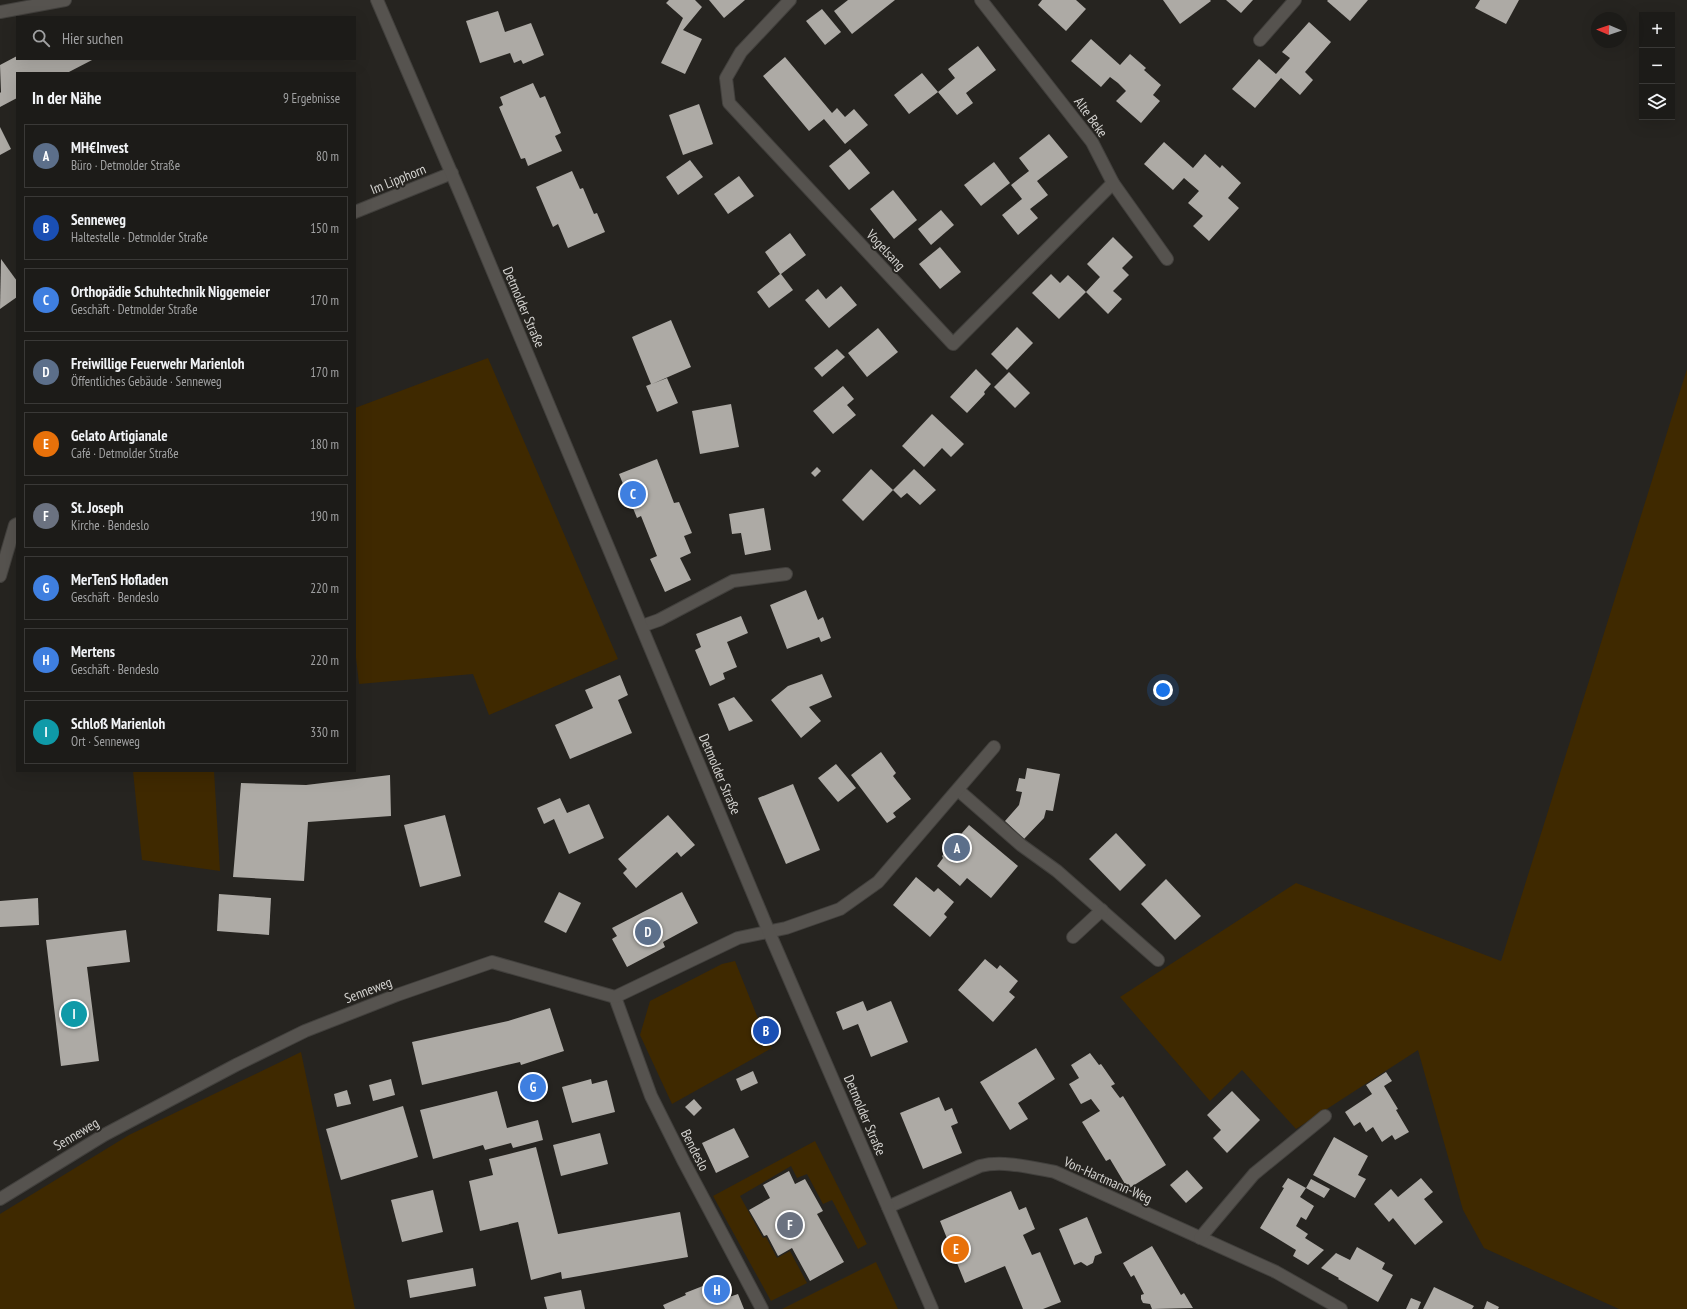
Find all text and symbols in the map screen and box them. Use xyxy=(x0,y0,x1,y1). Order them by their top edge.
north arrow xyxy=(1591,12,1627,48)
map controls xyxy=(1639,12,1675,120)
button: + xyxy=(1639,12,1675,48)
search box xyxy=(16,16,356,60)
icon: search xyxy=(30,27,52,49)
text: Hier suchen xyxy=(62,29,123,48)
button: − xyxy=(1639,48,1675,84)
button: layers xyxy=(1639,84,1675,120)
text: In der Nähe xyxy=(32,87,102,109)
text: 9 Ergebnisse xyxy=(283,90,340,107)
street label: Alte Beke xyxy=(1070,93,1112,141)
text: MH€Invest xyxy=(71,138,128,157)
text: A xyxy=(43,148,49,165)
text: 80 m xyxy=(316,148,339,165)
text: Büro · Detmolder Straße xyxy=(71,157,180,174)
street label: Im Lipphorn xyxy=(367,160,429,198)
text: Senneweg xyxy=(71,210,126,229)
text: B xyxy=(43,220,49,237)
text: 150 m xyxy=(310,220,339,237)
street label: Vogelsang xyxy=(862,225,909,274)
text: Haltestelle · Detmolder Straße xyxy=(71,229,208,246)
street label: Detmolder Straße xyxy=(499,264,549,350)
text: Orthopädie Schuhtechnik Niggemeier xyxy=(71,282,270,301)
text: C xyxy=(43,292,49,309)
text: 170 m xyxy=(310,292,339,309)
text: Geschäft · Detmolder Straße xyxy=(71,301,198,318)
text: Freiwillige Feuerwehr Marienloh xyxy=(71,354,244,373)
text: D xyxy=(43,364,49,381)
text: 170 m xyxy=(310,364,339,381)
text: Öffentliches Gebäude · Senneweg xyxy=(71,373,222,390)
text: Gelato Artigianale xyxy=(71,426,168,445)
text: E xyxy=(43,436,49,453)
text: 180 m xyxy=(310,436,339,453)
text: Café · Detmolder Straße xyxy=(71,445,179,462)
pin: C xyxy=(620,479,646,509)
text: St. Joseph xyxy=(71,498,123,517)
text: F xyxy=(43,508,49,525)
text: 190 m xyxy=(310,508,339,525)
text: Kirche · Bendeslo xyxy=(71,517,149,534)
text: MerTenS Hofladen xyxy=(71,570,168,589)
text: G xyxy=(43,580,49,597)
text: 220 m xyxy=(310,580,339,597)
text: Geschäft · Bendeslo xyxy=(71,589,159,606)
text: Mertens xyxy=(71,642,115,661)
text: H xyxy=(43,652,49,669)
text: 220 m xyxy=(310,652,339,669)
text: Geschäft · Bendeslo xyxy=(71,661,159,678)
your location xyxy=(1153,680,1173,700)
text: Schloß Marienloh xyxy=(71,714,165,733)
text: I xyxy=(44,724,48,741)
text: 330 m xyxy=(310,724,339,741)
street label: Detmolder Straße xyxy=(695,731,745,817)
text: Ort · Senneweg xyxy=(71,733,140,750)
pin: A xyxy=(944,833,970,863)
pin: D xyxy=(635,917,661,947)
street label: Senneweg xyxy=(342,973,394,1007)
pin: I xyxy=(61,999,87,1029)
pin: B xyxy=(753,1016,779,1046)
pin: G xyxy=(520,1072,546,1102)
street label: Detmolder Straße xyxy=(840,1072,890,1158)
street label: Senneweg xyxy=(50,1114,102,1154)
street label: Bendeslo xyxy=(677,1126,713,1174)
street label: Von-Hartmann-Weg xyxy=(1060,1152,1155,1208)
pin: F xyxy=(777,1210,803,1240)
pin: E xyxy=(943,1234,969,1264)
pin: H xyxy=(704,1275,730,1305)

